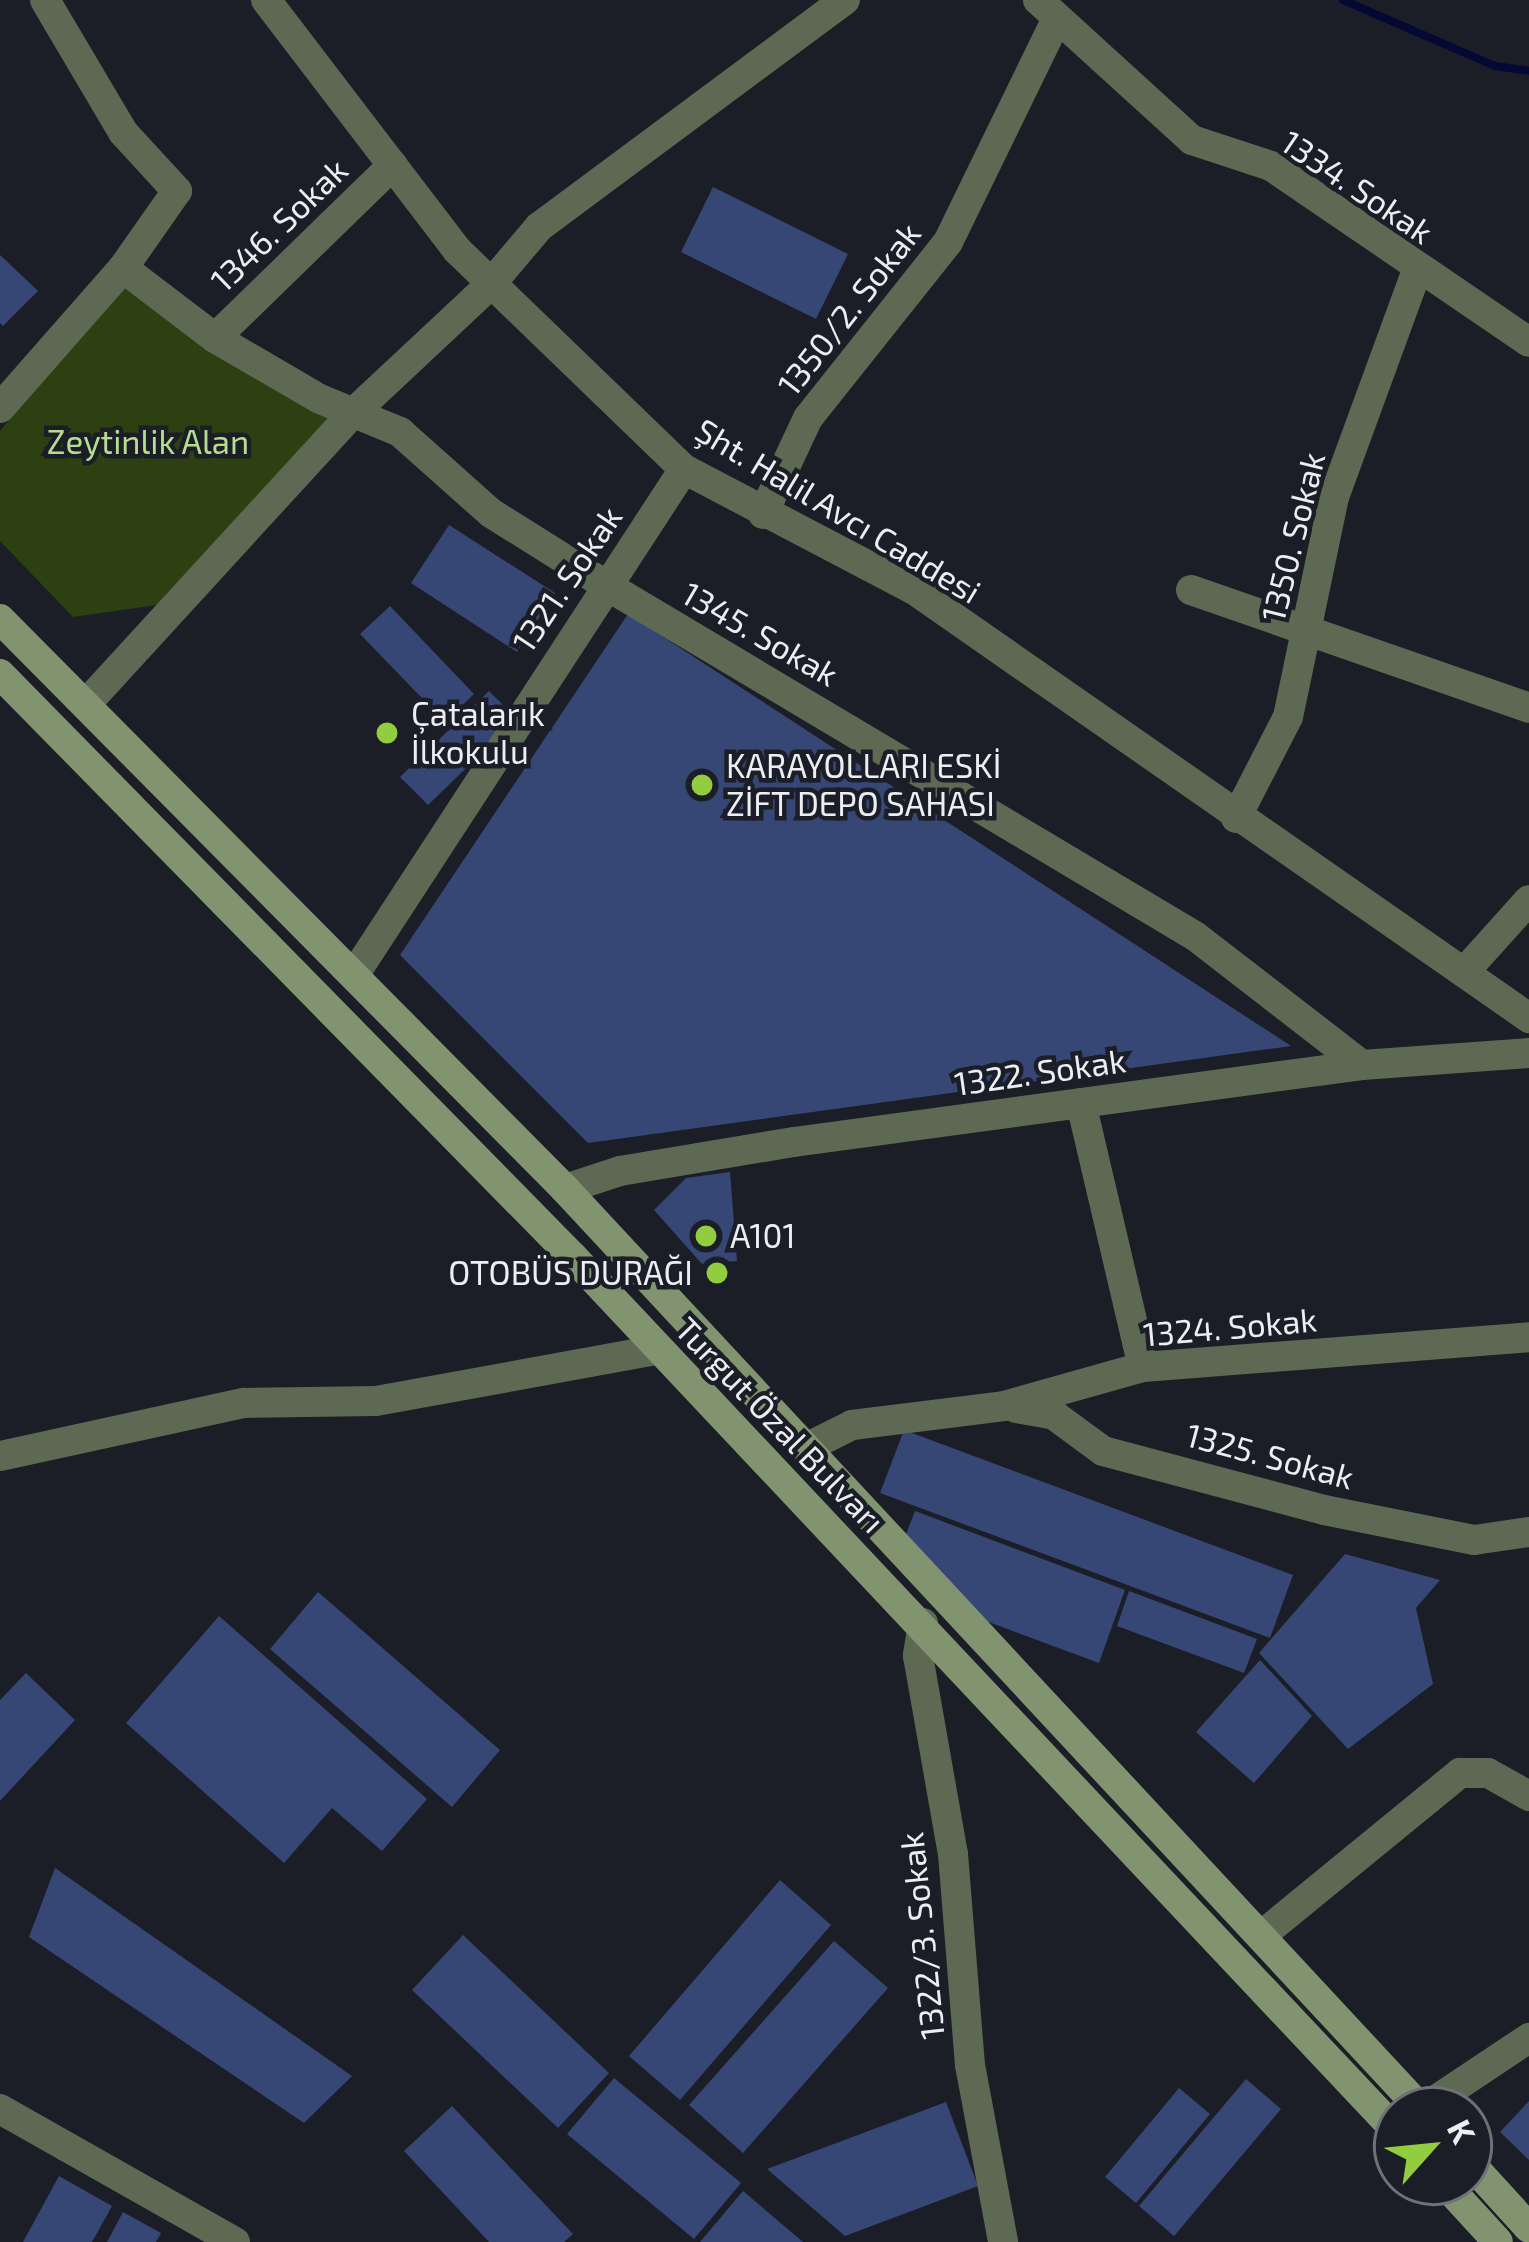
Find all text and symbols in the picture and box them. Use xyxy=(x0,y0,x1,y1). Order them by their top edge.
street label: 1334. Sokak xyxy=(1274,122,1440,252)
street label: 1346. Sokak xyxy=(202,150,356,300)
street label: 1350/2. Sokak xyxy=(769,215,929,403)
street label: Şht. Halil Avcı Caddesi xyxy=(688,410,988,612)
park label: Zeytinlik Alan xyxy=(46,422,250,462)
street label: 1350. Sokak xyxy=(1253,448,1333,626)
street label: 1321. Sokak xyxy=(504,499,630,659)
street label: 1345. Sokak xyxy=(675,574,845,694)
place label: Çatalarık İlkokulu xyxy=(411,694,545,772)
marker: Çatalarık İlkokulu xyxy=(374,720,400,746)
place label: KARAYOLLARI ESKİ ZİFT DEPO SAHASI xyxy=(726,746,1001,824)
marker: KARAYOLLARI ESKİ ZİFT DEPO SAHASI xyxy=(689,772,715,798)
street label: 1322. Sokak xyxy=(952,1040,1128,1104)
place label: A101 xyxy=(730,1216,796,1256)
marker: A101 xyxy=(693,1223,719,1249)
place label: OTOBÜS DURAĞI xyxy=(448,1253,693,1293)
marker: OTOBÜS DURAĞI xyxy=(704,1260,730,1286)
street label: 1324. Sokak xyxy=(1142,1300,1318,1354)
street label: Turgut Özal Bulvarı xyxy=(667,1309,893,1541)
street label: 1325. Sokak xyxy=(1182,1415,1358,1497)
street label: 1322/3. Sokak xyxy=(891,1831,953,2041)
north arrow xyxy=(1373,2086,1493,2206)
text: K xyxy=(1440,2113,1485,2149)

